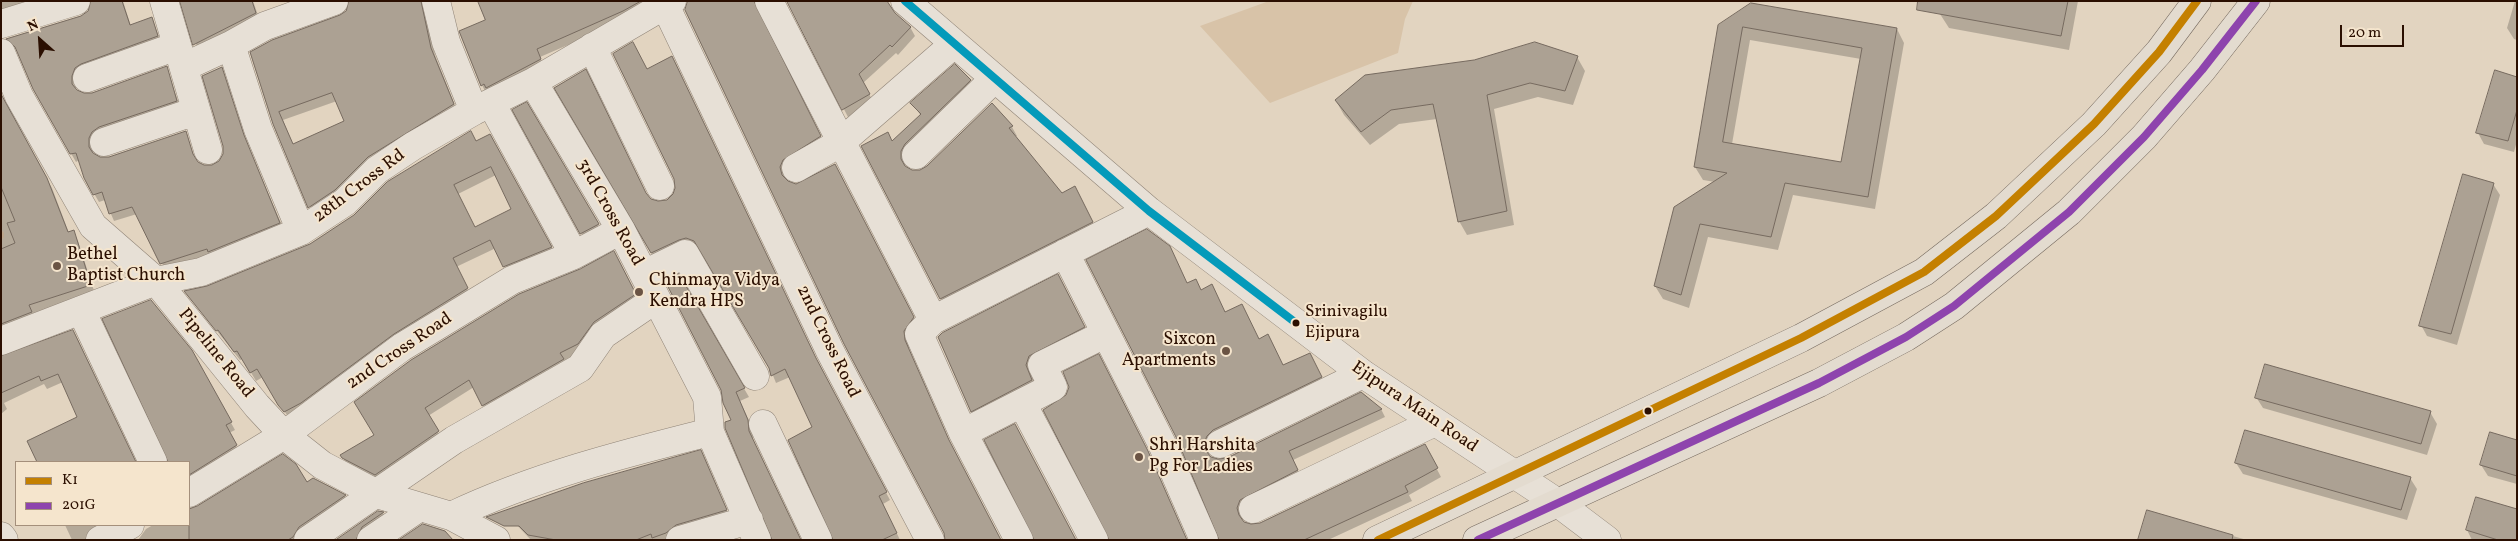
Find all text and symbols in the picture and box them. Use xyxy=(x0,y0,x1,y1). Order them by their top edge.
north arrow xyxy=(15,15,65,65)
text: N xyxy=(24,15,42,37)
scale bar xyxy=(2343,15,2407,47)
text: 20 m xyxy=(2348,23,2381,44)
street label: 28th Cross Rd xyxy=(310,145,410,229)
street label: 3rd Cross Road xyxy=(571,156,647,270)
place label: Bethel Baptist Church xyxy=(67,245,185,288)
marker: Bethel Baptist Church xyxy=(51,260,63,272)
place label: Chinmaya Vidya Kendra HPS xyxy=(649,271,780,314)
street label: 2nd Cross Road xyxy=(790,282,864,402)
marker: Chinmaya Vidya Kendra HPS xyxy=(633,286,645,298)
place label: Srinivagilu Ejipura xyxy=(1305,303,1388,343)
street label: Pipeline Road xyxy=(172,305,258,403)
street label: 2nd Cross Road xyxy=(343,309,457,395)
marker: Srinivagilu Ejipura xyxy=(1291,318,1301,328)
place label: Sixcon Apartments xyxy=(1122,330,1216,372)
marker: Sixcon Apartments xyxy=(1220,345,1232,357)
street label: Ejipura Main Road xyxy=(1347,358,1481,458)
unlabelled marker xyxy=(1643,406,1653,416)
place label: Shri Harshita Pg For Ladies xyxy=(1149,436,1255,478)
marker: Shri Harshita Pg For Ladies xyxy=(1133,451,1145,463)
legend xyxy=(15,461,190,526)
text: K1 xyxy=(62,470,78,491)
text: 201G xyxy=(62,495,96,516)

